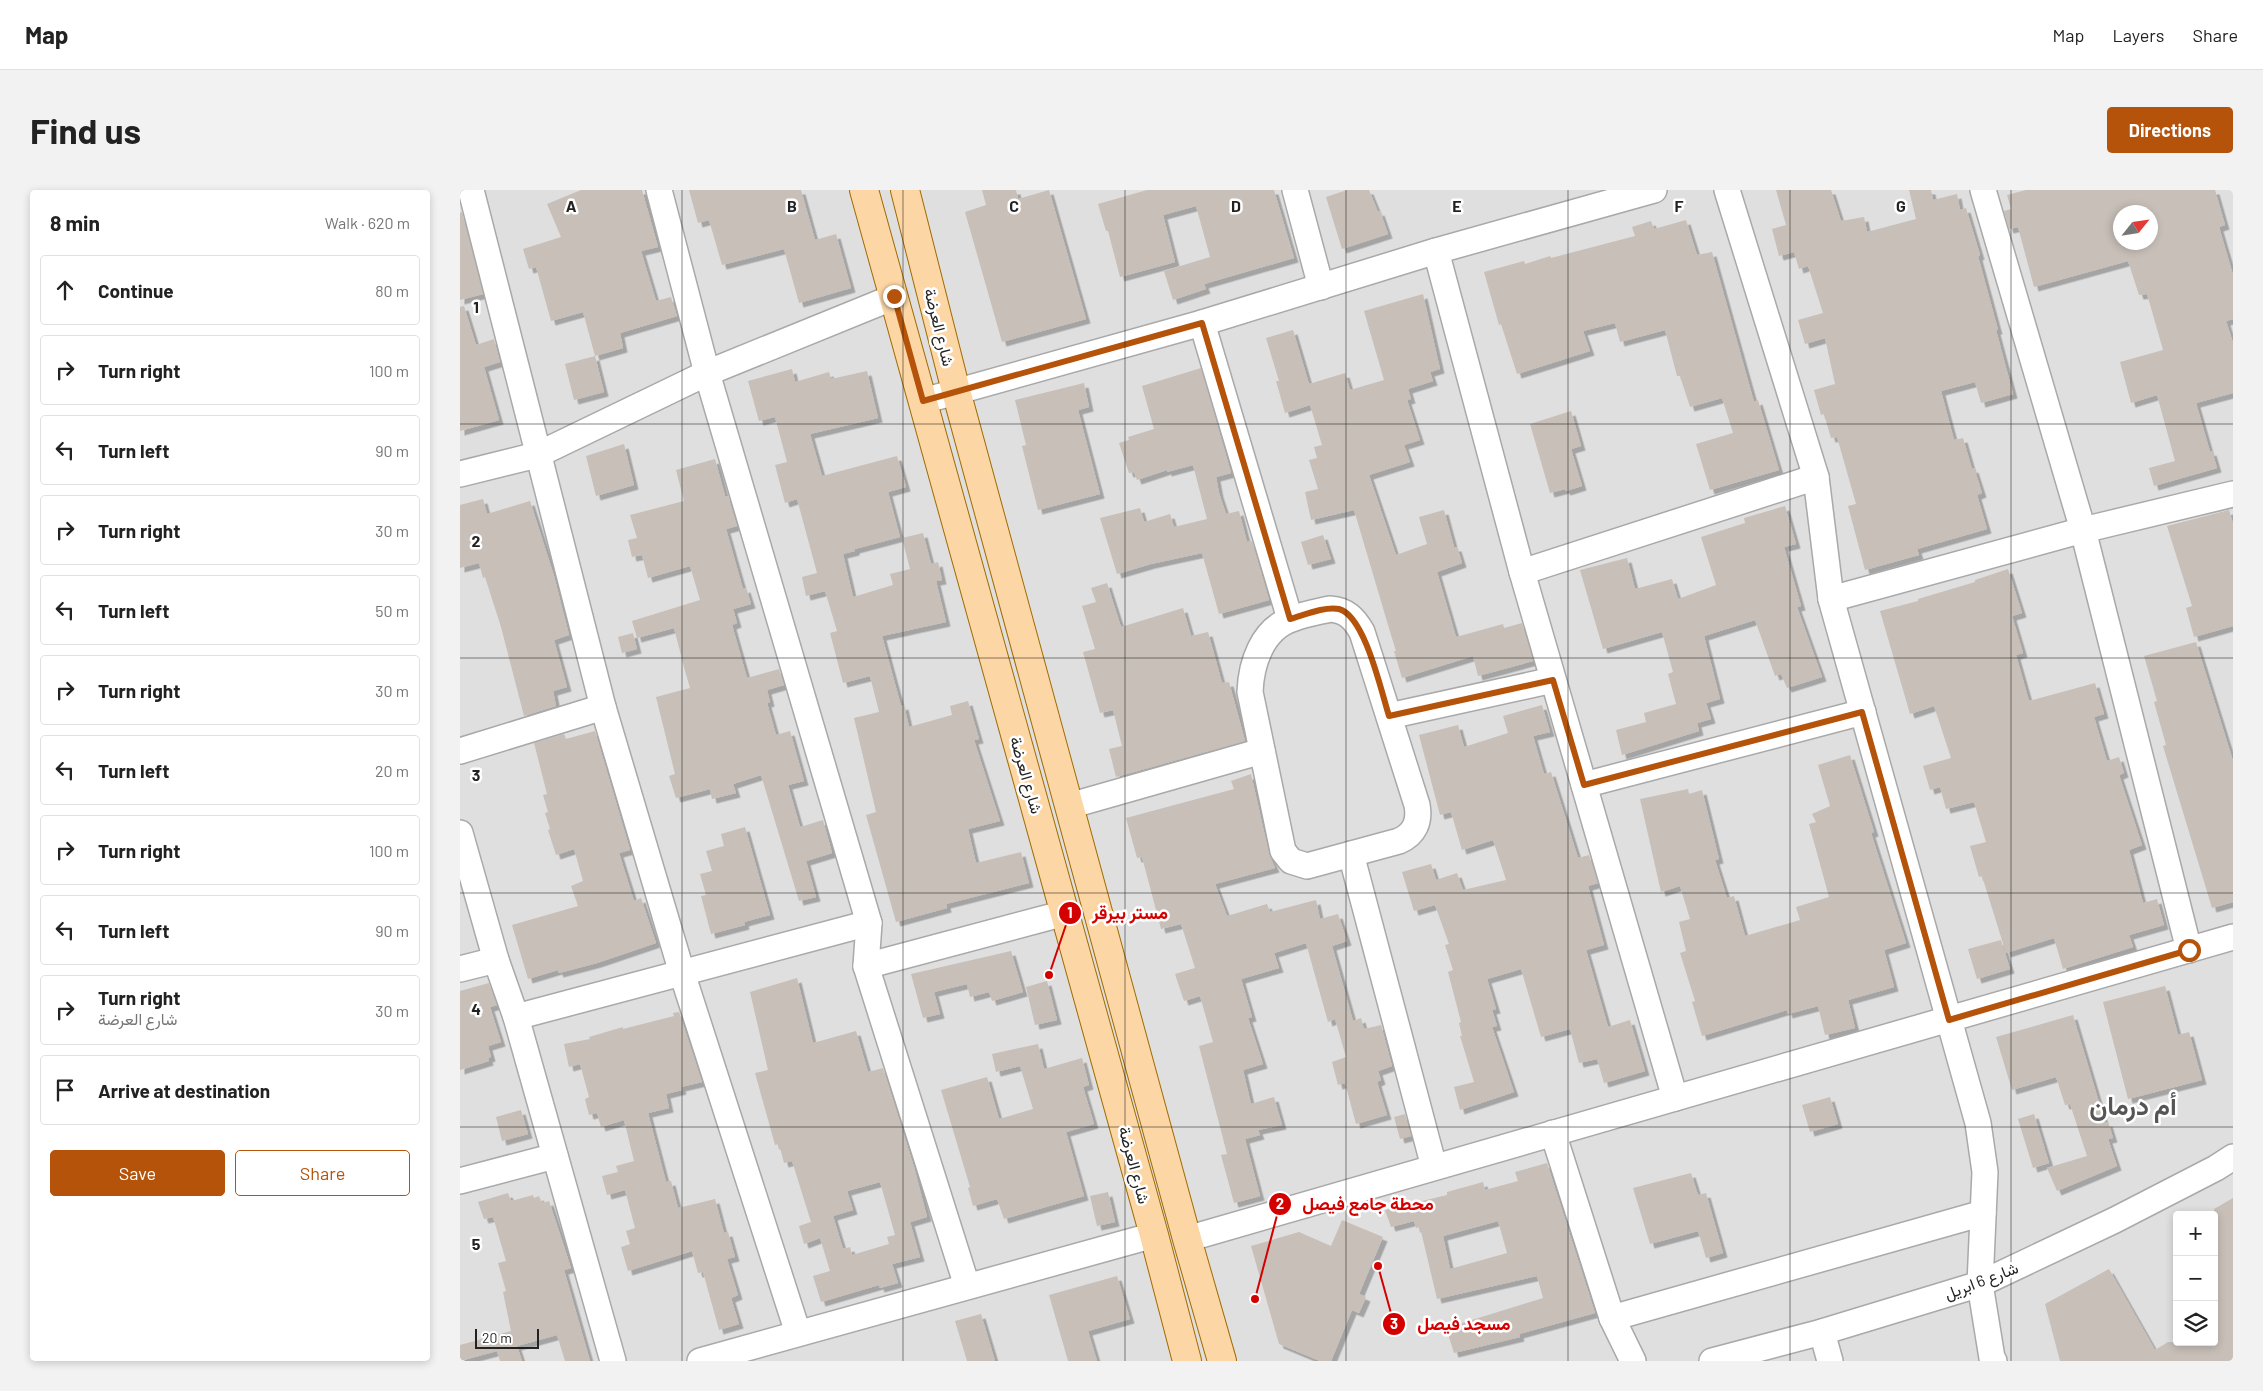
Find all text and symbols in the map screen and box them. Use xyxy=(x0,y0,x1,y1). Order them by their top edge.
text: Map xyxy=(25,20,68,49)
text: Map xyxy=(2052,24,2084,46)
text: Layers xyxy=(2112,24,2165,46)
text: Share xyxy=(2193,24,2238,46)
button: Directions xyxy=(2107,107,2233,153)
text: Find us xyxy=(30,109,141,151)
text: A xyxy=(566,196,577,215)
text: B xyxy=(787,196,797,215)
text: C xyxy=(1009,196,1019,215)
text: D xyxy=(1231,196,1241,215)
text: E xyxy=(1452,196,1462,215)
text: F xyxy=(1675,196,1684,215)
text: G xyxy=(1896,196,1906,215)
north arrow xyxy=(2113,205,2158,250)
text: 8 min xyxy=(50,210,100,235)
text: Walk · 620 m xyxy=(325,213,410,232)
icon: ahead xyxy=(51,276,79,304)
text: Continue xyxy=(98,279,174,302)
text: 80 m xyxy=(375,281,409,300)
route end xyxy=(883,285,906,308)
street label: شارع العرضة xyxy=(918,286,959,369)
text: 1 xyxy=(473,297,479,316)
icon: right xyxy=(51,356,79,384)
text: Turn right xyxy=(98,359,180,382)
text: 100 m xyxy=(369,361,409,380)
icon: left xyxy=(51,436,79,464)
text: Turn left xyxy=(98,439,169,462)
text: 90 m xyxy=(375,441,409,460)
icon: right xyxy=(51,516,79,544)
text: Turn right xyxy=(98,519,180,542)
text: 30 m xyxy=(375,521,409,540)
text: 2 xyxy=(472,531,481,550)
icon: left xyxy=(51,596,79,624)
text: Turn left xyxy=(98,599,169,622)
text: 50 m xyxy=(375,601,409,620)
icon: right xyxy=(51,676,79,704)
text: Turn right xyxy=(98,679,180,702)
text: 30 m xyxy=(375,681,409,700)
street label: شارع العرضة xyxy=(1004,734,1047,817)
icon: left xyxy=(51,756,79,784)
text: Turn left xyxy=(98,759,169,782)
text: 20 m xyxy=(375,761,409,780)
text: 3 xyxy=(472,765,480,784)
icon: right xyxy=(51,836,79,864)
text: Turn right xyxy=(98,839,180,862)
text: 100 m xyxy=(369,841,409,860)
callout: مستر بيرقر xyxy=(1057,897,1179,930)
text: مستر بيرقر xyxy=(1091,901,1168,924)
text: 1 xyxy=(1067,903,1073,921)
icon: left xyxy=(51,916,79,944)
text: Turn left xyxy=(98,919,169,942)
text: 90 m xyxy=(375,921,409,940)
route start xyxy=(2178,939,2201,962)
text: Turn right xyxy=(98,986,180,1009)
icon: right xyxy=(51,996,79,1024)
text: 4 xyxy=(471,999,481,1018)
text: 30 m xyxy=(375,1001,409,1020)
text: شارع العرضة xyxy=(98,1009,177,1028)
icon: arrive xyxy=(51,1076,79,1104)
text: Arrive at destination xyxy=(98,1079,270,1102)
district label: أم درمان xyxy=(2089,1089,2177,1123)
street label: شارع العرضة xyxy=(1113,1124,1154,1207)
button: Save xyxy=(50,1150,225,1196)
button: Share xyxy=(235,1150,410,1196)
callout: محطة جامع فيصل xyxy=(1267,1187,1444,1220)
text: محطة جامع فيصل xyxy=(1302,1192,1434,1216)
text: 2 xyxy=(1276,1194,1284,1212)
map controls xyxy=(2173,1211,2218,1346)
button: + xyxy=(2173,1211,2218,1256)
text: 5 xyxy=(472,1234,481,1253)
button: − xyxy=(2173,1256,2218,1301)
street label: شارع 6 ابريل xyxy=(1941,1257,2022,1306)
button: layers xyxy=(2173,1301,2218,1346)
callout: مسجد فيصل xyxy=(1382,1307,1520,1340)
text: مسجد فيصل xyxy=(1417,1312,1511,1335)
text: 3 xyxy=(1390,1314,1398,1332)
scale bar xyxy=(475,1326,539,1349)
text: 20 m xyxy=(482,1329,512,1346)

